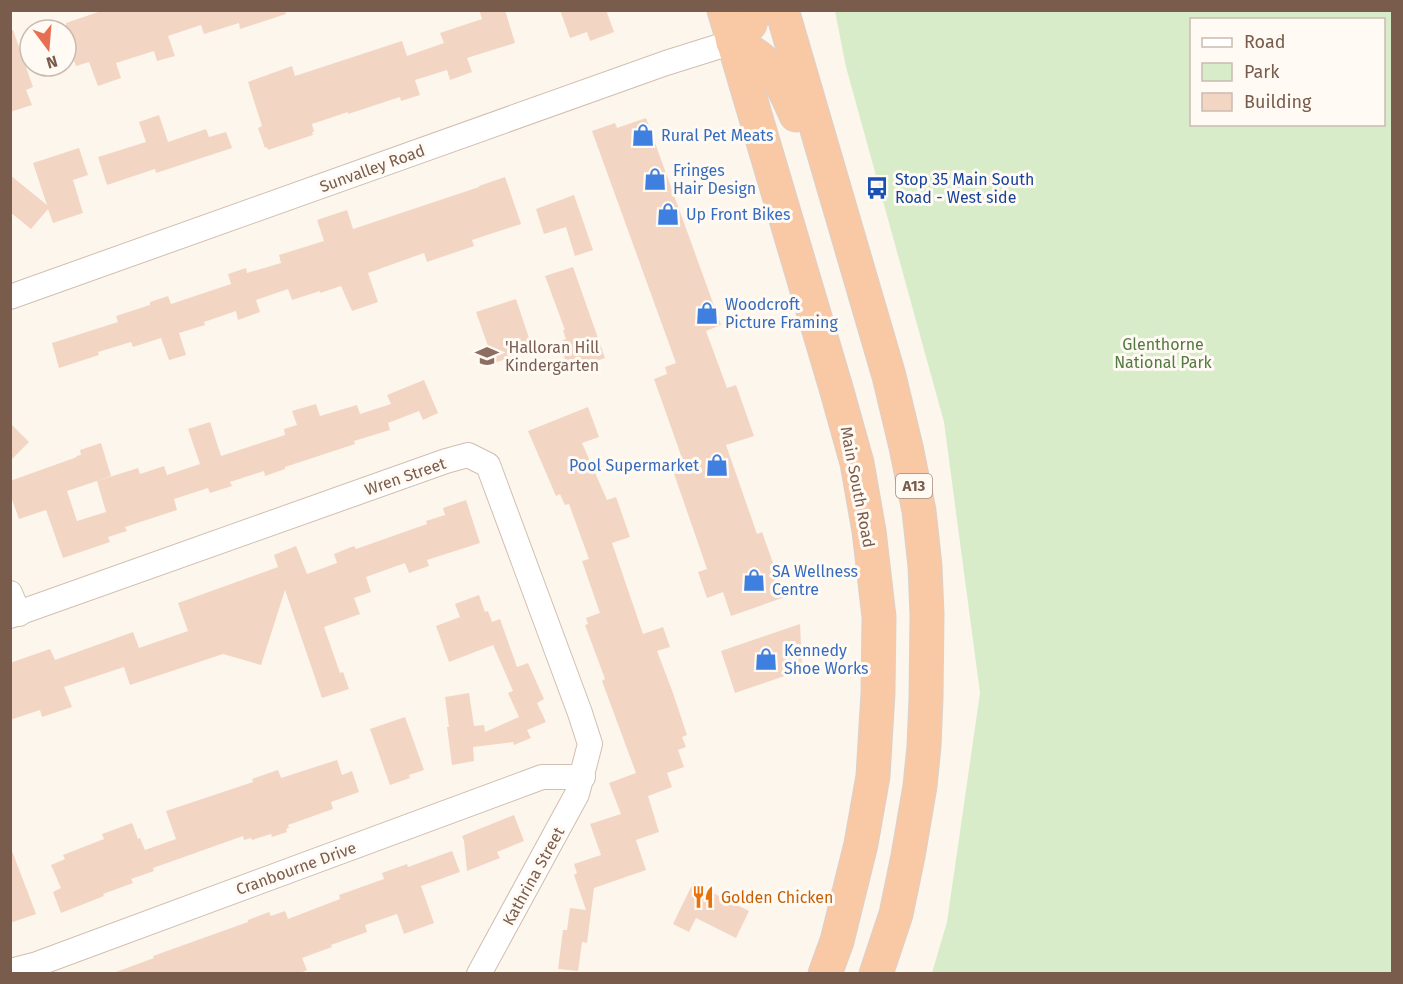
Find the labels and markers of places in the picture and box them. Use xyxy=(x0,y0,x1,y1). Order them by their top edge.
shop icon: Rural Pet Meats xyxy=(630,122,656,148)
place label: Rural Pet Meats xyxy=(661,126,774,145)
place label: Fringes Hair Design xyxy=(673,161,756,198)
shop icon: Fringes Hair Design xyxy=(642,166,668,192)
place label: Stop 35 Main South Road - West side xyxy=(895,170,1034,207)
bus stop icon: Stop 35 Main South Road - West side xyxy=(864,175,890,201)
shop icon: Up Front Bikes xyxy=(655,201,681,227)
place label: Up Front Bikes xyxy=(686,205,791,224)
place label: Woodcroft Picture Framing xyxy=(725,295,838,332)
shop icon: Woodcroft Picture Framing xyxy=(694,300,720,326)
place label: 'Halloran Hill Kindergarten xyxy=(505,338,600,375)
school or university icon: 'Halloran Hill Kindergarten xyxy=(474,343,500,369)
shop icon: Pool Supermarket xyxy=(704,452,730,478)
place label: Pool Supermarket xyxy=(569,456,699,475)
place label: SA Wellness Centre xyxy=(772,562,858,599)
shop icon: SA Wellness Centre xyxy=(741,567,767,593)
place label: Kennedy Shoe Works xyxy=(784,641,869,678)
shop icon: Kennedy Shoe Works xyxy=(753,646,779,672)
restaurant icon: Golden Chicken xyxy=(690,884,716,910)
place label: Golden Chicken xyxy=(721,888,833,907)

